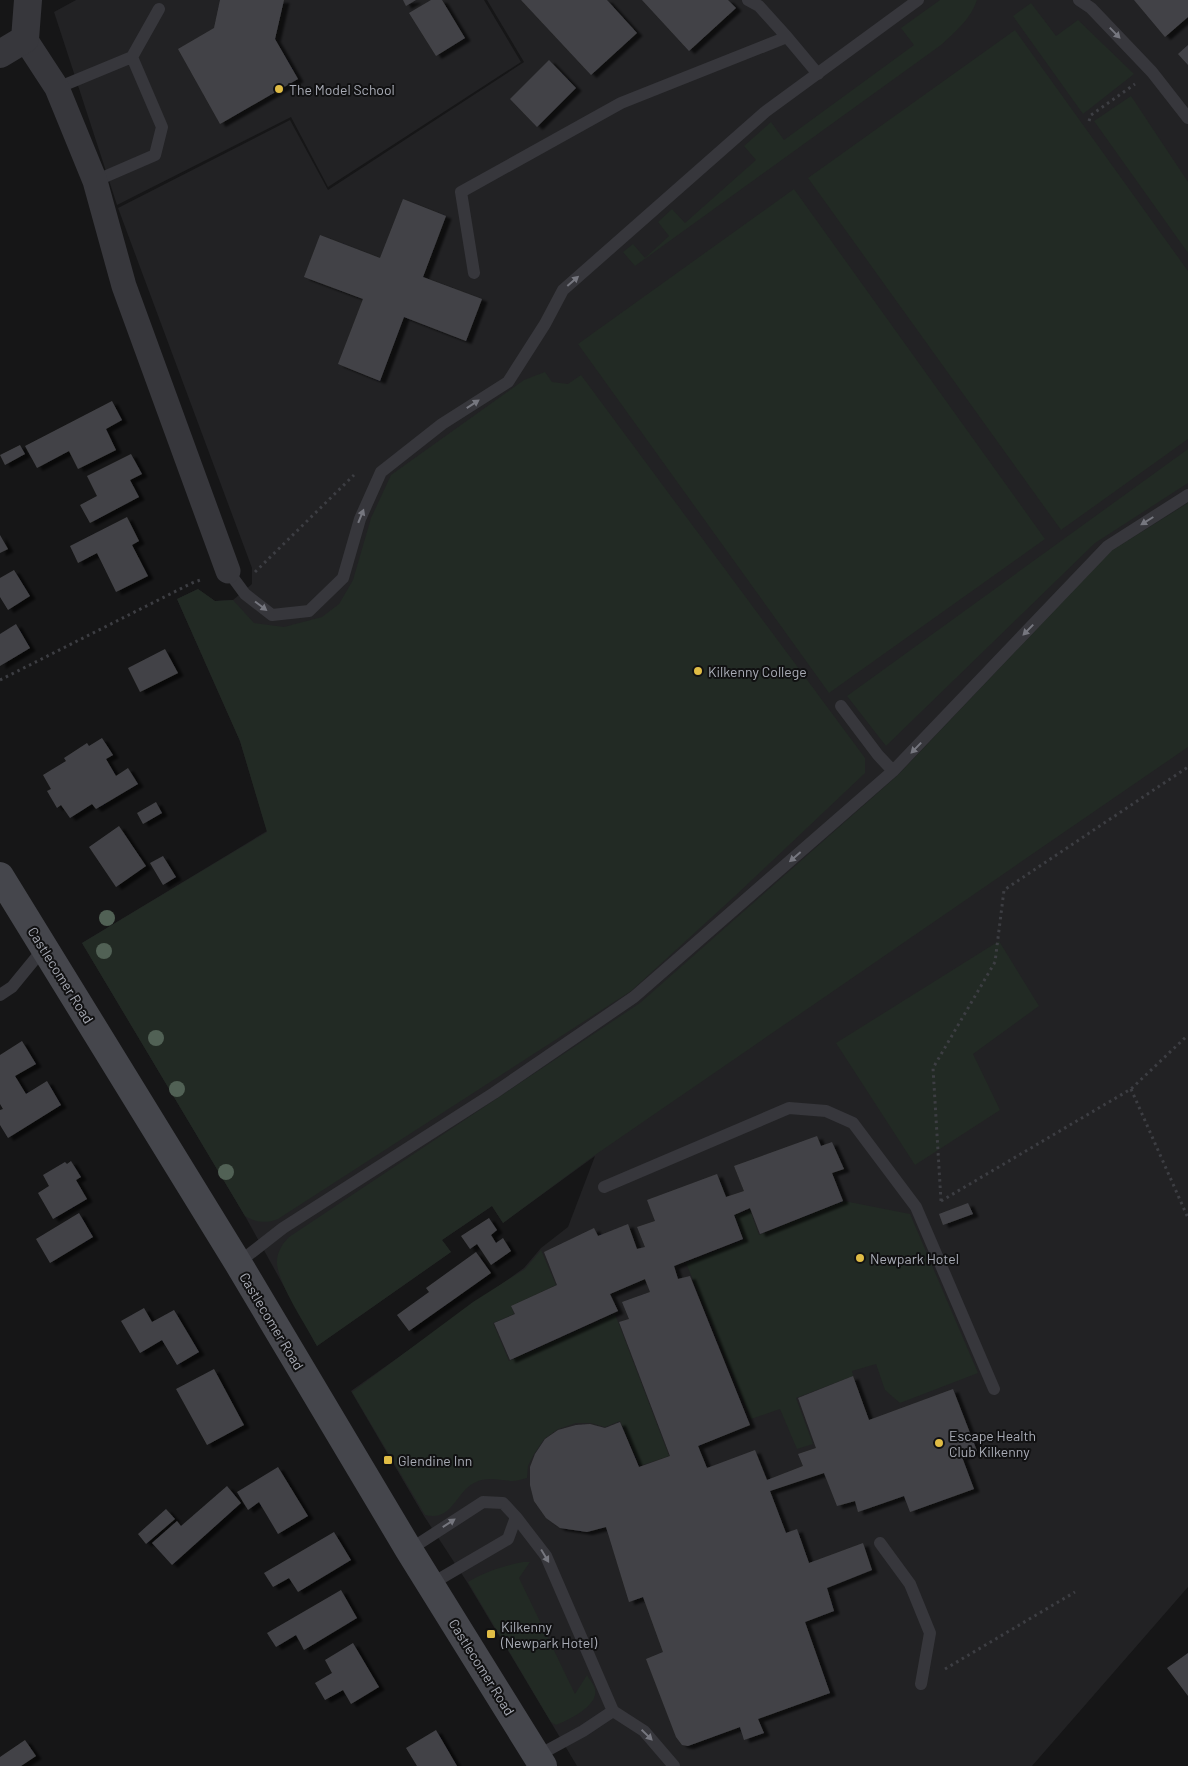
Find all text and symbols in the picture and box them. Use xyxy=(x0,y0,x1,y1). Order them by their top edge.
one-way arrow xyxy=(1109,27,1121,39)
place label: The Model School xyxy=(289,81,395,98)
marker: The Model School xyxy=(273,83,285,95)
one-way arrow xyxy=(567,275,579,287)
one-way arrow xyxy=(466,400,479,409)
one-way arrow xyxy=(357,508,365,523)
one-way arrow xyxy=(1140,516,1153,526)
one-way arrow xyxy=(254,601,267,612)
one-way arrow xyxy=(1022,624,1034,636)
place label: Kilkenny College xyxy=(708,663,807,680)
marker: Kilkenny College xyxy=(692,665,704,677)
one-way arrow xyxy=(910,742,922,754)
one-way arrow xyxy=(790,851,802,863)
street label: Castlecomer Road xyxy=(24,924,98,1026)
place label: Newpark Hotel xyxy=(870,1250,959,1267)
marker: Newpark Hotel xyxy=(854,1252,866,1264)
street label: Castlecomer Road xyxy=(236,1269,308,1373)
place label: Escape Health Club Kilkenny xyxy=(949,1427,1036,1460)
marker: Escape Health Club Kilkenny xyxy=(933,1437,945,1449)
place label: Glendine Inn xyxy=(398,1452,472,1469)
marker: Glendine Inn xyxy=(382,1454,394,1466)
one-way arrow xyxy=(443,1519,456,1528)
one-way arrow xyxy=(540,1549,549,1563)
street label: Castlecomer Road xyxy=(445,1616,519,1718)
place label: Kilkenny (Newpark Hotel) xyxy=(500,1618,598,1651)
marker: Kilkenny (Newpark Hotel) xyxy=(485,1628,497,1640)
one-way arrow xyxy=(640,1729,652,1741)

